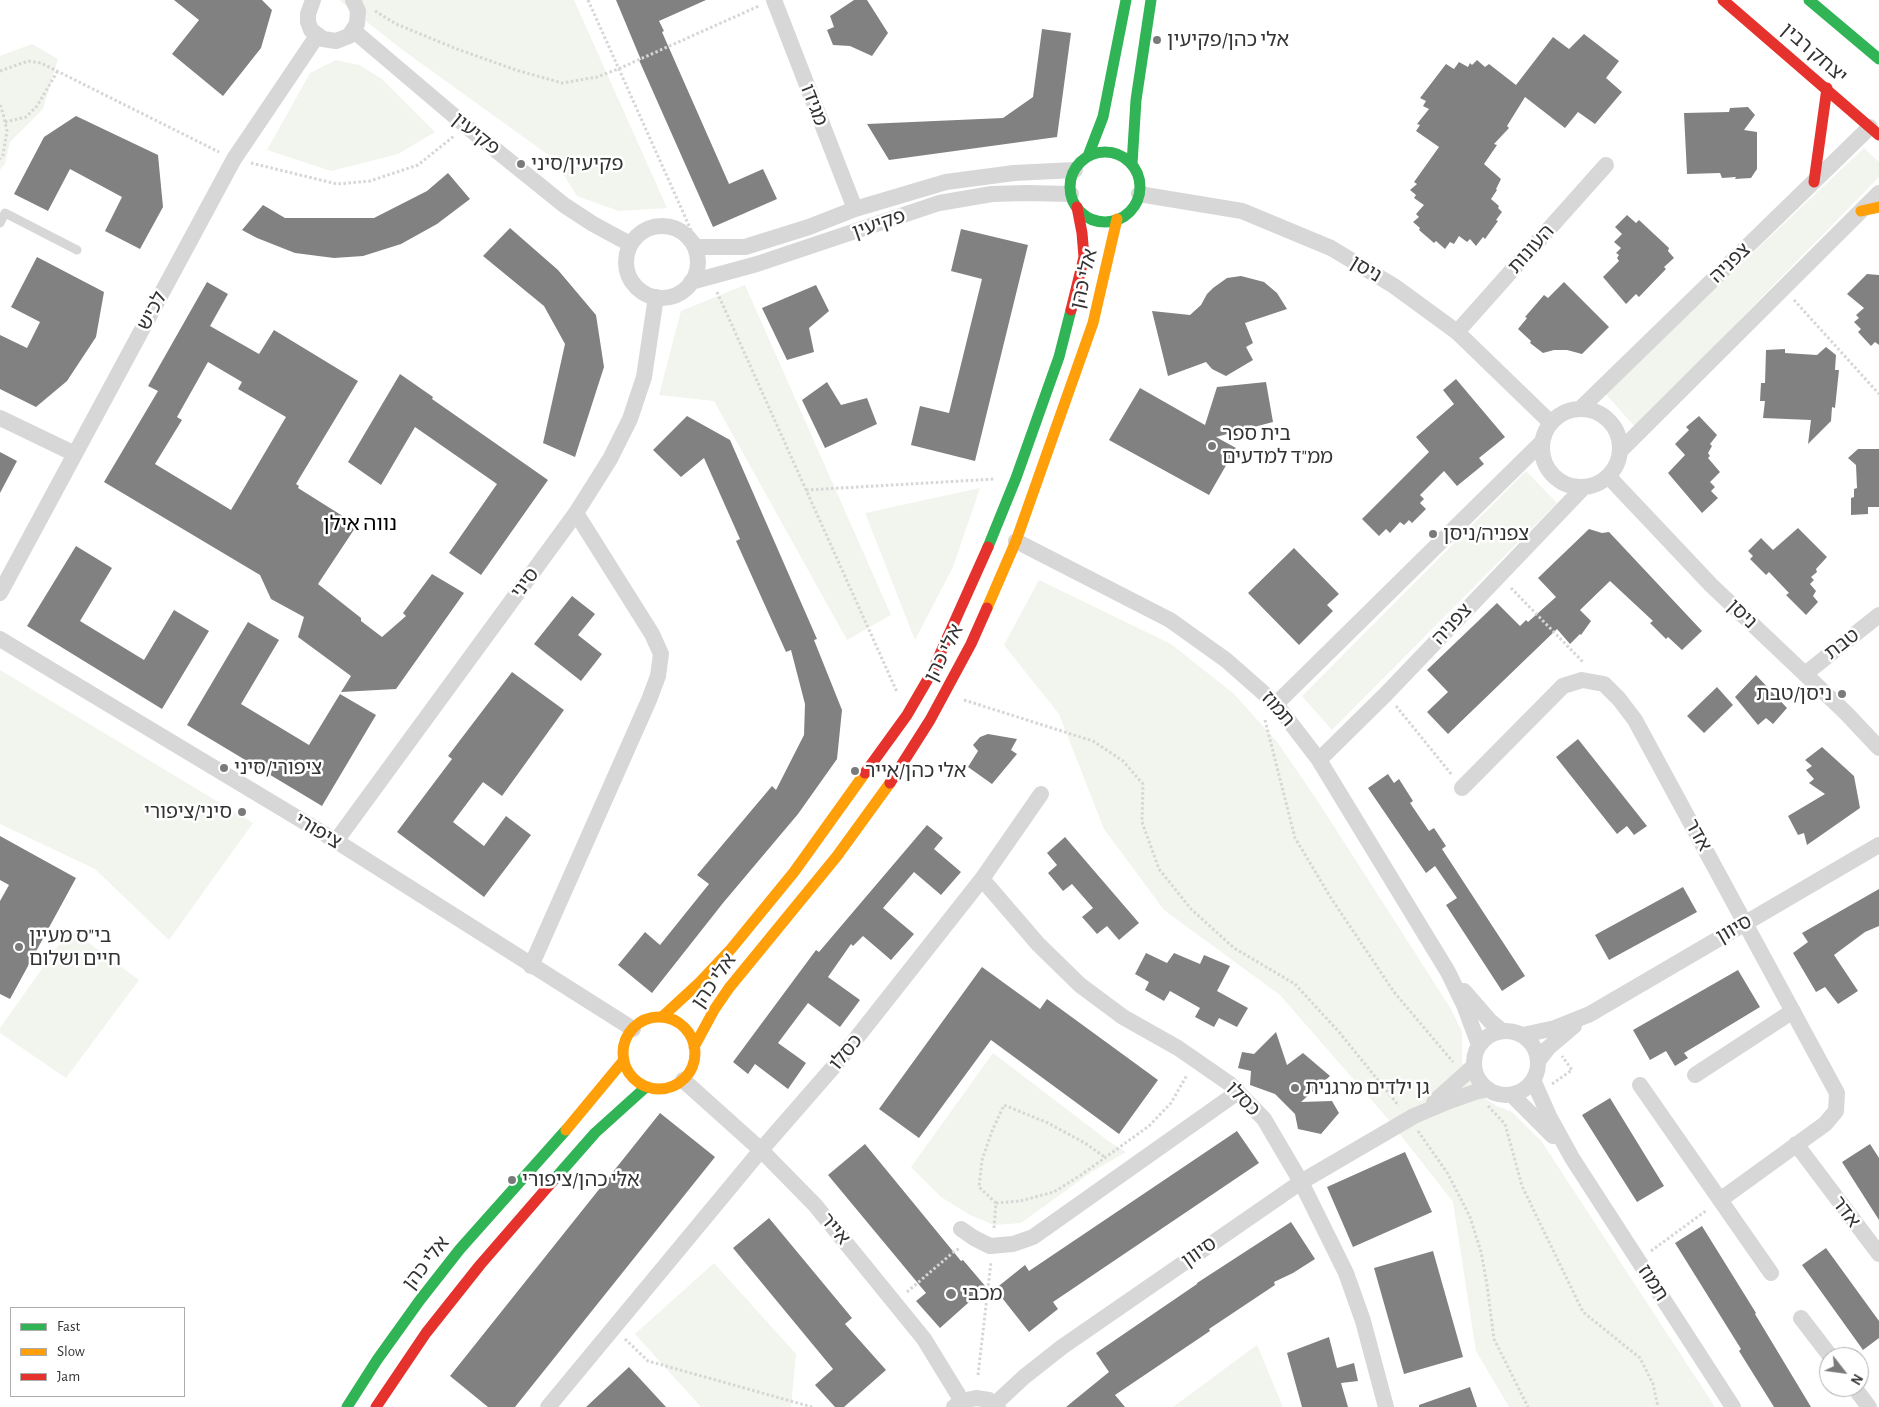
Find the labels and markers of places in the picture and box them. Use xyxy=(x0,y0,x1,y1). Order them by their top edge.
place label: אלי כהן/פקיעין xyxy=(1167,28,1289,52)
marker: אלי כהן/פקיעין xyxy=(1151,34,1163,46)
place label: פקיעין/סיני xyxy=(531,152,624,176)
marker: פקיעין/סיני xyxy=(515,158,527,170)
place label: בית ספר ממ"ד למדעים xyxy=(1222,422,1333,469)
marker: בית ספר ממ"ד למדעים xyxy=(1206,440,1218,452)
place label: צפניה/ניסן xyxy=(1443,522,1529,546)
marker: צפניה/ניסן xyxy=(1427,528,1439,540)
place label: ניסן/טבת xyxy=(1756,682,1832,706)
marker: ניסן/טבת xyxy=(1836,688,1848,700)
place label: ציפורי/סיני xyxy=(234,756,322,780)
place label: אלי כהן/אייר xyxy=(865,759,966,783)
marker: ציפורי/סיני xyxy=(218,762,230,774)
marker: אלי כהן/אייר xyxy=(849,765,861,777)
place label: סיני/ציפורי xyxy=(144,800,232,824)
marker: סיני/ציפורי xyxy=(236,806,248,818)
place label: בי"ס מעיין חיים ושלום xyxy=(29,924,121,971)
marker: בי"ס מעיין חיים ושלום xyxy=(13,941,25,953)
place label: גן ילדים מרגנית xyxy=(1305,1076,1429,1100)
marker: גן ילדים מרגנית xyxy=(1289,1082,1301,1094)
place label: אלי כהן/ציפורי xyxy=(522,1168,640,1192)
marker: אלי כהן/ציפורי xyxy=(506,1174,518,1186)
place label: מכבי xyxy=(962,1282,1002,1306)
marker: מכבי xyxy=(944,1287,958,1301)

